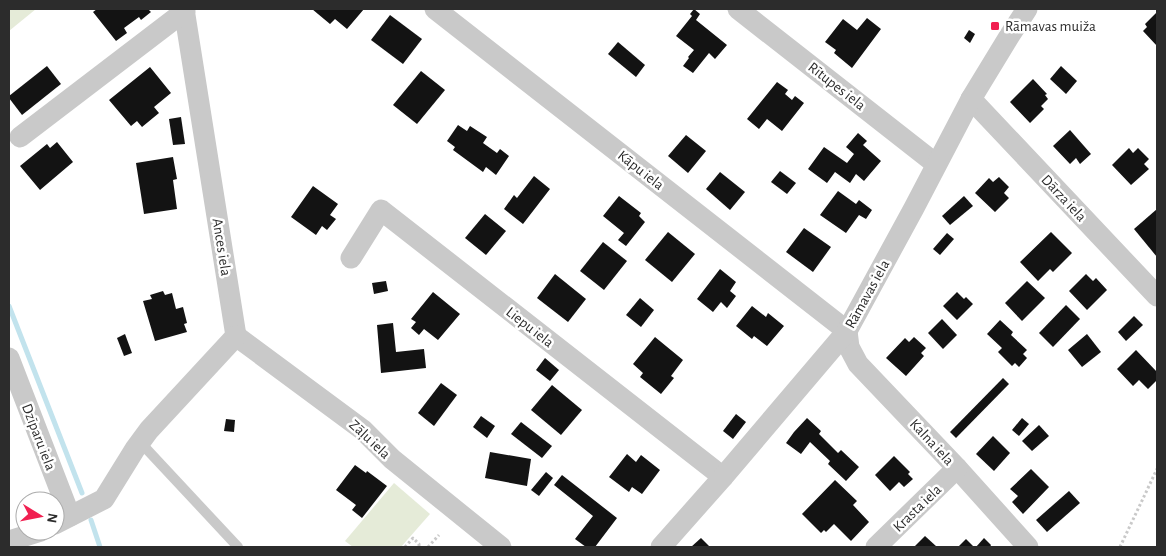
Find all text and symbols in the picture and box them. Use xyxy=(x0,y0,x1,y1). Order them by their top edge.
place label: Rāmavas muiža xyxy=(1005,19,1096,34)
marker: Rāmavas muiža xyxy=(989,20,1001,32)
street label: Rītupes iela xyxy=(805,60,868,113)
street label: Kāpu iela xyxy=(615,148,667,193)
street label: Dārza iela xyxy=(1038,172,1089,225)
street label: Ances iela xyxy=(210,217,233,277)
street label: Rāmavas iela xyxy=(843,257,892,331)
street label: Liepu iela xyxy=(503,304,556,350)
street label: Dzīparu iela xyxy=(19,402,58,473)
street label: Kalna iela xyxy=(907,416,957,468)
street label: Zāļu iela xyxy=(346,417,393,463)
street label: Krasta iela xyxy=(890,482,944,535)
north arrow xyxy=(15,491,65,541)
text: N xyxy=(44,512,60,524)

